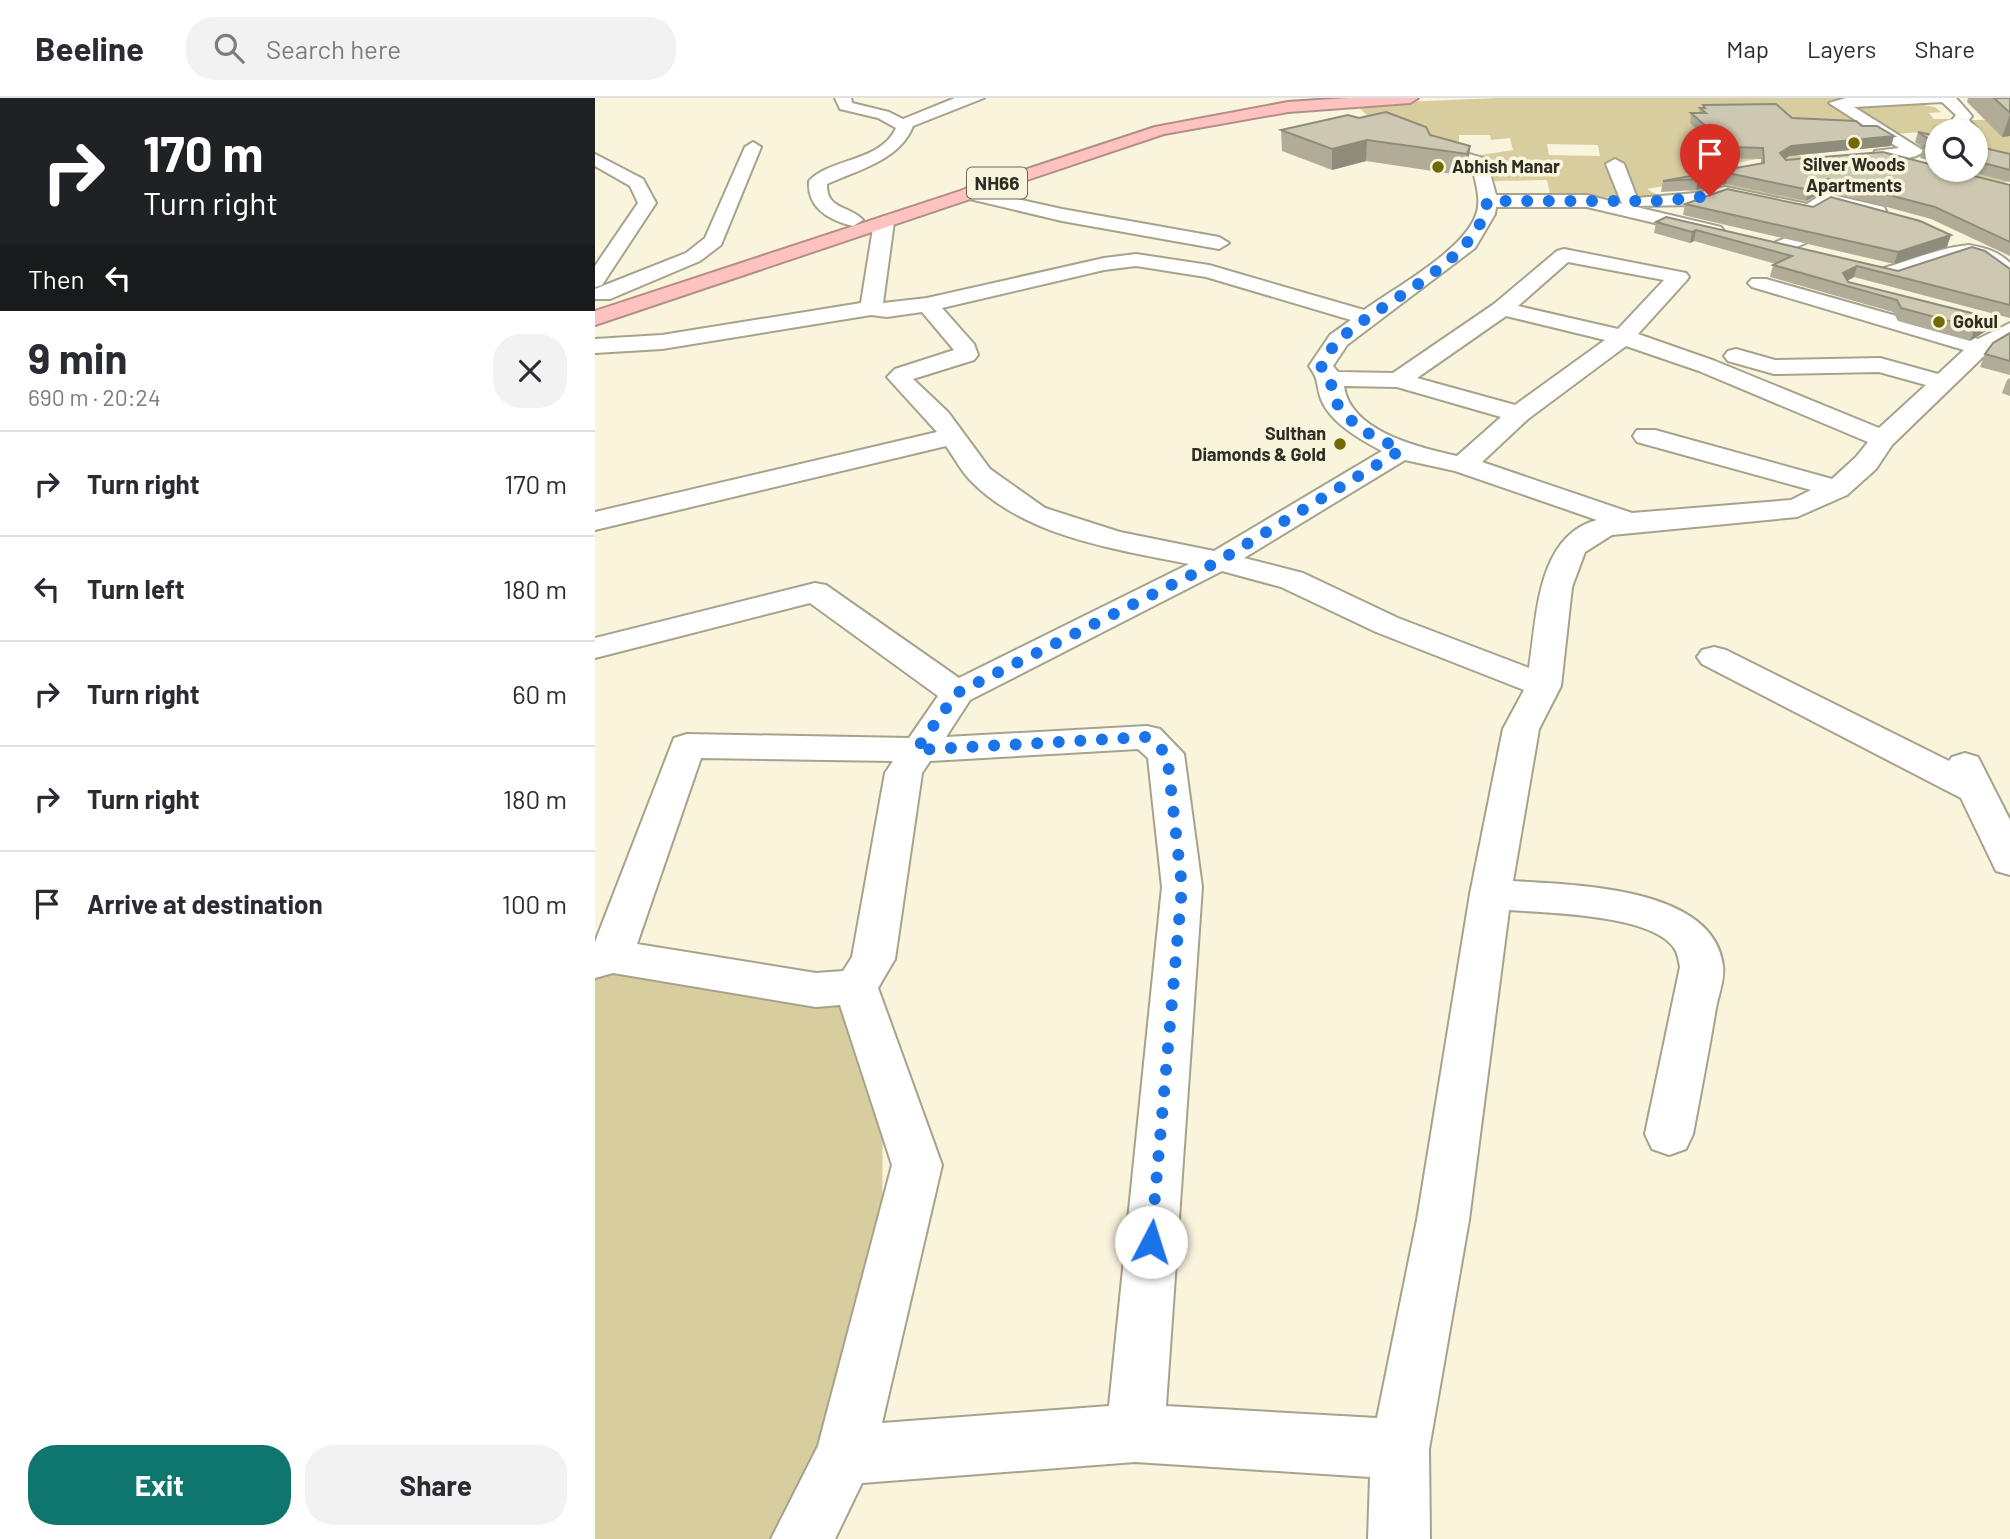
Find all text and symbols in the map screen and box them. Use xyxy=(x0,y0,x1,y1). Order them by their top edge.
search box xyxy=(186,17,676,80)
text: Beeline xyxy=(35,28,144,68)
icon: search xyxy=(210,29,248,67)
text: Search here xyxy=(266,33,401,64)
text: Map xyxy=(1726,34,1769,63)
text: Layers xyxy=(1807,34,1876,63)
text: Share xyxy=(1914,34,1975,63)
map controls xyxy=(1925,119,1988,182)
button: search xyxy=(1925,119,1988,182)
text: 170 m xyxy=(143,123,263,182)
pin xyxy=(1680,124,1740,196)
icon: right xyxy=(28,126,119,217)
icon: arrive xyxy=(1691,135,1729,173)
marker: Silver Woods Apartments xyxy=(1846,135,1862,151)
place label: Silver Woods Apartments xyxy=(1803,153,1905,196)
place label: Abhish Manar xyxy=(1452,155,1560,177)
marker: Abhish Manar xyxy=(1430,159,1446,175)
road number: NH66 xyxy=(967,167,1027,198)
text: Turn right xyxy=(143,183,278,221)
icon: left xyxy=(99,259,137,297)
text: Then xyxy=(28,263,85,294)
place label: Gokul xyxy=(1953,310,1998,332)
marker: Gokul xyxy=(1931,314,1947,330)
text: 9 min xyxy=(28,332,127,382)
button: close xyxy=(493,334,567,408)
text: 690 m · 20:24 xyxy=(28,383,161,411)
place label: Sulthan Diamonds & Gold xyxy=(1191,422,1326,465)
marker: Sulthan Diamonds & Gold xyxy=(1332,436,1348,452)
icon: right xyxy=(28,465,66,503)
text: Turn right xyxy=(87,468,200,499)
text: 170 m xyxy=(504,468,567,499)
icon: left xyxy=(28,570,66,608)
text: Turn left xyxy=(87,573,185,604)
text: 180 m xyxy=(503,573,567,604)
icon: right xyxy=(28,675,66,713)
text: Turn right xyxy=(87,678,200,709)
text: 60 m xyxy=(512,678,567,709)
icon: right xyxy=(28,780,66,818)
text: Turn right xyxy=(87,783,200,814)
text: 180 m xyxy=(503,783,567,814)
icon: arrive xyxy=(28,885,66,923)
text: Arrive at destination xyxy=(87,888,323,919)
text: 100 m xyxy=(502,888,567,919)
position arrow xyxy=(1114,1205,1188,1279)
button: Exit xyxy=(28,1445,291,1525)
button: Share xyxy=(305,1445,567,1525)

